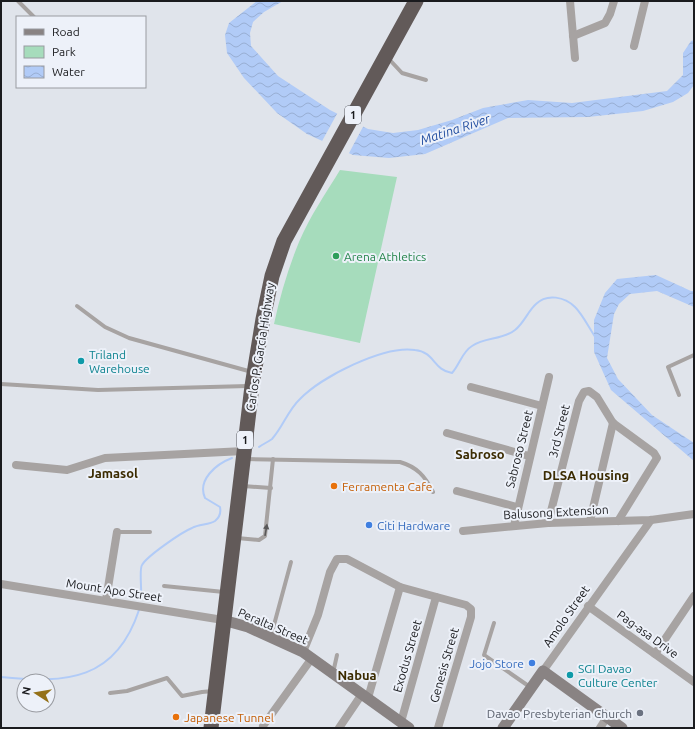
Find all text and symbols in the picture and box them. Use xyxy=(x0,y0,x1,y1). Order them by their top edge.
legend xyxy=(16,16,146,88)
text: Road xyxy=(52,25,80,38)
text: Park xyxy=(52,45,76,58)
text: Water xyxy=(52,65,85,78)
road number: 1 xyxy=(345,106,361,124)
water label: Matina River xyxy=(418,111,493,147)
place label: Arena Athletics xyxy=(344,250,426,263)
marker: Arena Athletics xyxy=(331,251,341,261)
street label: Carlos P. Garcia Highway xyxy=(243,281,277,412)
place label: Triland Warehouse xyxy=(89,348,150,375)
marker: Triland Warehouse xyxy=(76,356,86,366)
street label: 3rd Street xyxy=(546,403,572,459)
street label: Sabroso Street xyxy=(503,409,535,489)
road number: 1 xyxy=(237,431,253,449)
district label: Sabroso xyxy=(455,447,505,461)
district label: Jamasol xyxy=(88,466,138,480)
district label: DLSA Housing xyxy=(543,468,629,482)
place label: Ferramenta Cafe xyxy=(342,480,432,493)
marker: Ferramenta Cafe xyxy=(329,481,339,491)
street label: Balusong Extension xyxy=(503,503,609,521)
place label: Citi Hardware xyxy=(377,519,450,532)
marker: Citi Hardware xyxy=(364,520,374,530)
one-way arrow xyxy=(263,524,269,537)
street label: Mount Apo Street xyxy=(65,576,163,604)
street label: Amolo Street xyxy=(540,583,592,649)
street label: Peralta Street xyxy=(236,605,310,647)
street label: Pag-asa Drive xyxy=(615,607,681,661)
street label: Exodus Street xyxy=(390,618,424,694)
street label: Genesis Street xyxy=(427,626,461,704)
place label: Jojo Store xyxy=(469,657,524,670)
marker: Jojo Store xyxy=(527,658,537,668)
place label: SGI Davao Culture Center xyxy=(578,662,658,689)
district label: Nabua xyxy=(337,668,377,682)
marker: SGI Davao Culture Center xyxy=(565,670,575,680)
north arrow xyxy=(16,673,56,713)
text: N xyxy=(19,686,33,696)
place label: Davao Presbyterian Church xyxy=(487,707,632,720)
marker: Davao Presbyterian Church xyxy=(635,708,645,718)
place label: Japanese Tunnel xyxy=(184,711,274,724)
marker: Japanese Tunnel xyxy=(171,712,181,722)

